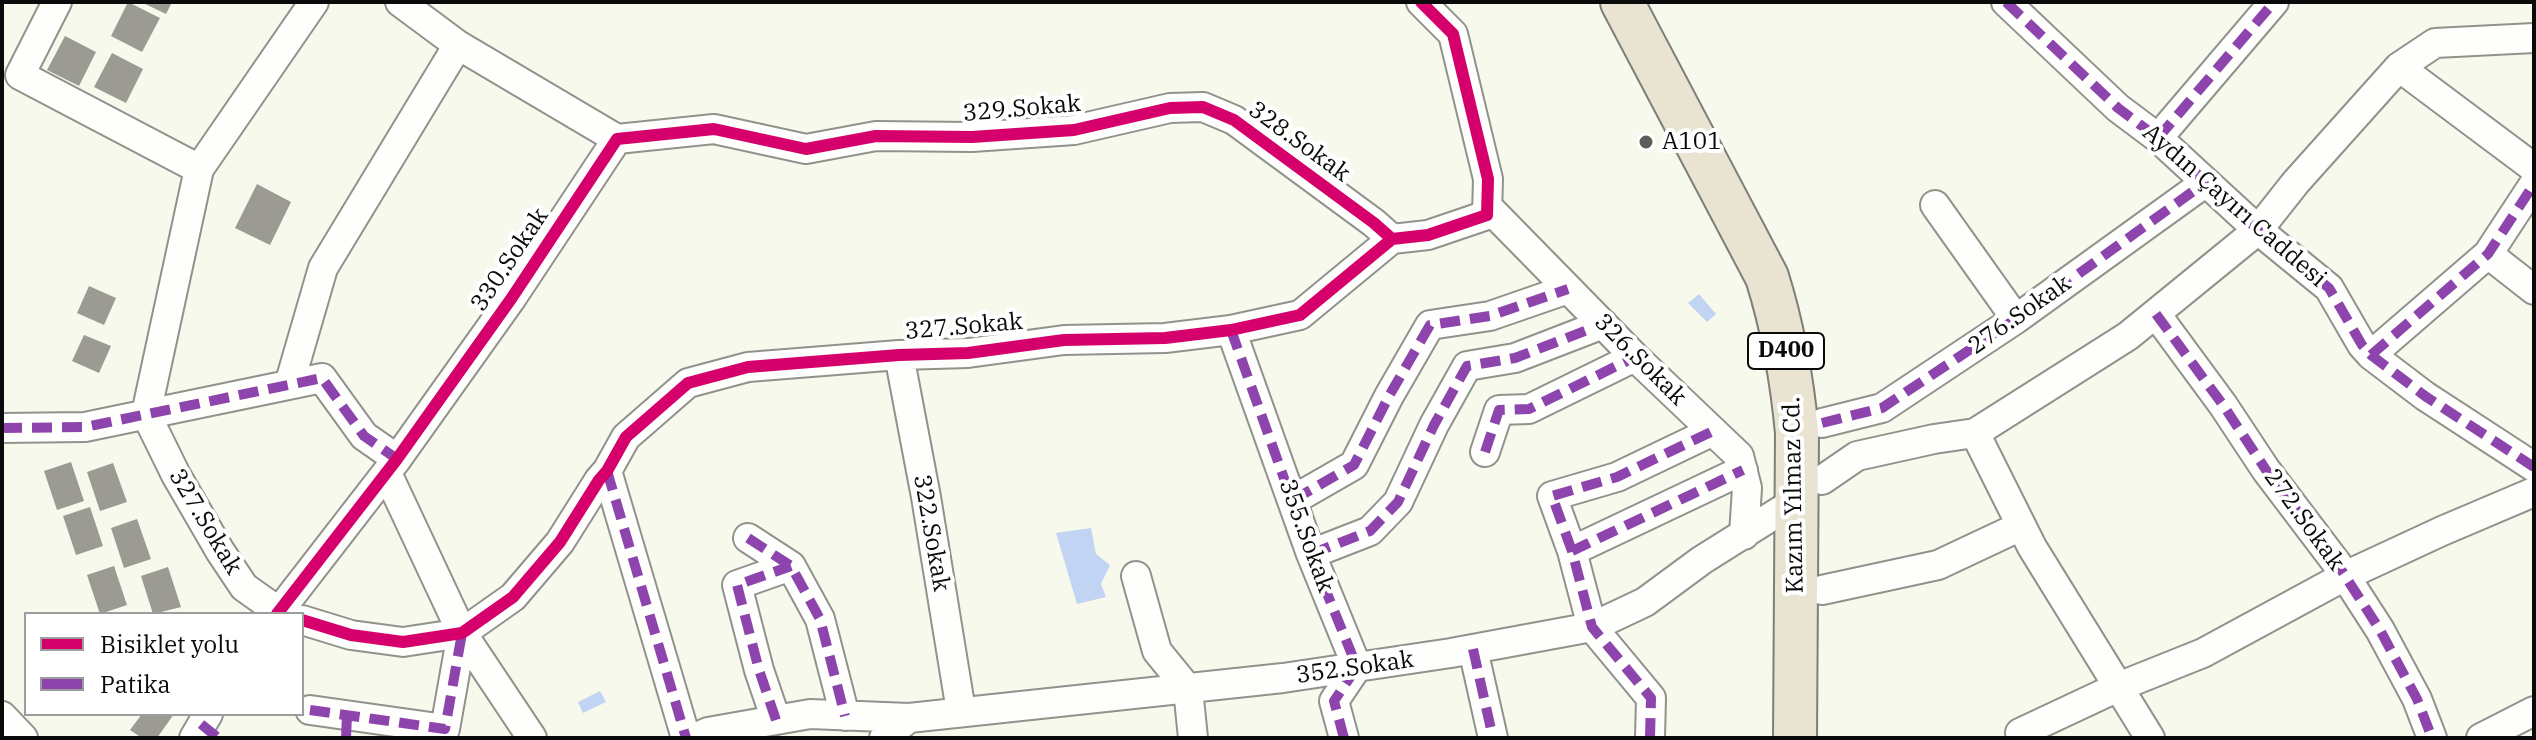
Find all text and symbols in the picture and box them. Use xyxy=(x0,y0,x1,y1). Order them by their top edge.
street label: 329.Sokak xyxy=(962,89,1082,129)
street label: 328.Sokak xyxy=(1243,96,1355,188)
street label: Aydın Çayırı Caddesi xyxy=(2136,118,2332,294)
place label: A101 xyxy=(1662,128,1722,156)
marker: A101 xyxy=(1637,133,1655,151)
street label: 330.Sokak xyxy=(465,203,555,317)
street label: 276.Sokak xyxy=(1963,269,2077,361)
street label: 327.Sokak xyxy=(904,307,1024,347)
street label: 326.Sokak xyxy=(1588,308,1692,412)
road number: D400 xyxy=(1748,333,1824,369)
street label: Kazım Yılmaz Cd. xyxy=(1778,396,1810,594)
street label: 327.Sokak xyxy=(162,464,248,580)
street label: 272.Sokak xyxy=(2258,464,2350,576)
street label: 322.Sokak xyxy=(907,472,955,594)
street label: 355.Sokak xyxy=(1272,475,1340,597)
legend xyxy=(24,612,304,716)
text: Bisiklet yolu xyxy=(100,628,239,660)
street label: 352.Sokak xyxy=(1294,645,1416,691)
text: Patika xyxy=(100,668,171,700)

